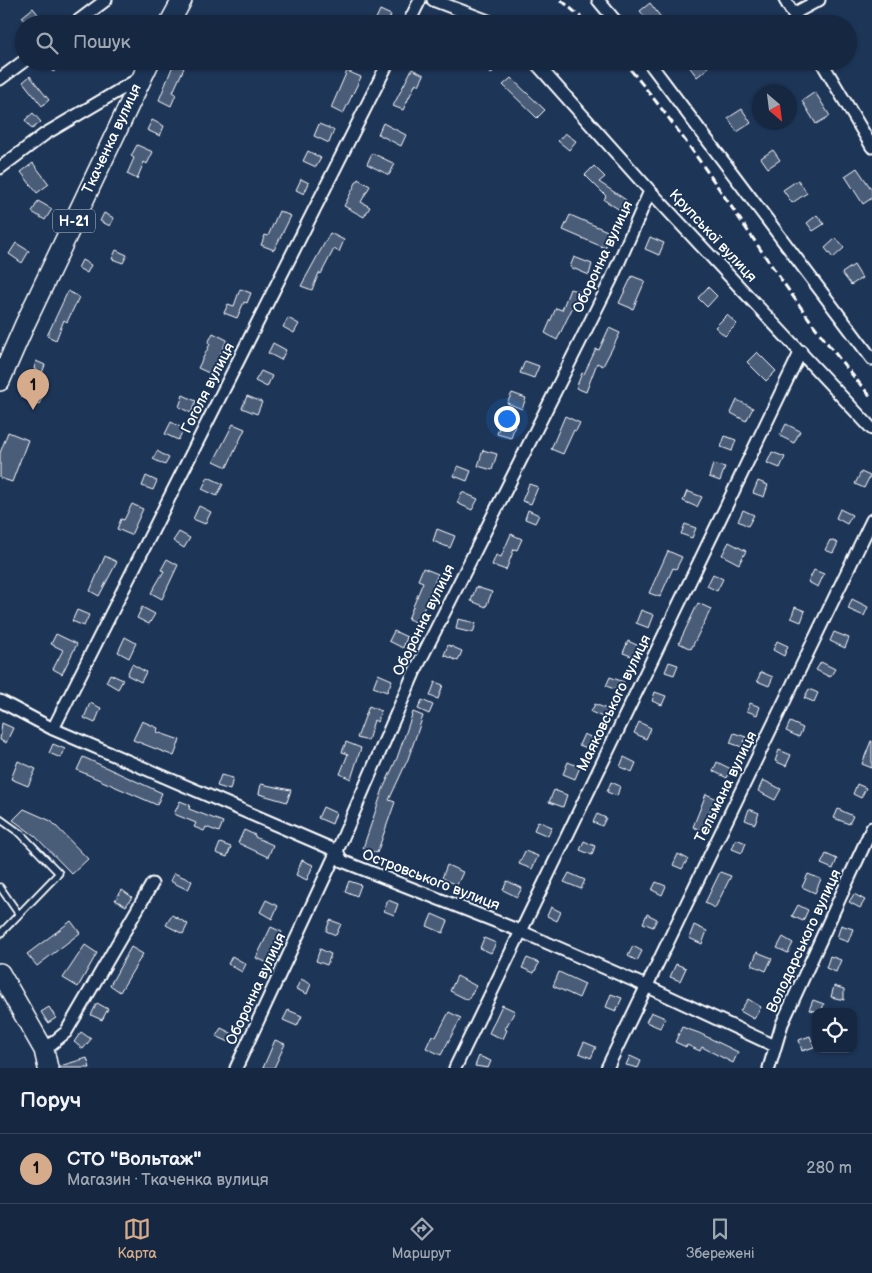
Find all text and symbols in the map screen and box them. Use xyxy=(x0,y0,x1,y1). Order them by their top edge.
search box xyxy=(15,15,857,70)
icon: search xyxy=(33,29,61,57)
text: Пошук xyxy=(73,31,131,54)
street label: Ткаченка вулиця xyxy=(78,81,146,197)
north arrow xyxy=(752,85,797,130)
street label: Крупської вулиця xyxy=(665,185,761,287)
street label: Оборонна вулиця xyxy=(569,198,637,316)
road number: Н-21 xyxy=(53,210,95,232)
street label: Гоголя вулиця xyxy=(177,340,239,436)
pin: 1 xyxy=(17,369,49,410)
your location xyxy=(494,406,520,432)
street label: Оборонна вулиця xyxy=(389,561,459,679)
street label: Маяковського вулиця xyxy=(573,632,655,774)
street label: Тельмана вулиця xyxy=(691,728,761,846)
street label: Островського вулиця xyxy=(360,845,502,915)
street label: Володарського вулиця xyxy=(762,866,846,1016)
street label: Оборонна вулиця xyxy=(222,930,290,1048)
map controls xyxy=(812,1008,857,1053)
button: locate xyxy=(812,1008,857,1053)
text: Поруч xyxy=(20,1088,81,1113)
text: СТО "Вольтаж" xyxy=(67,1148,202,1171)
text: 1 xyxy=(33,1159,39,1178)
text: 280 m xyxy=(806,1159,852,1178)
text: Магазин · Ткаченка вулиця xyxy=(67,1171,269,1190)
tab: Карта xyxy=(117,1215,157,1262)
tab: Маршрут xyxy=(392,1215,451,1262)
tab: Збережені xyxy=(686,1215,755,1262)

